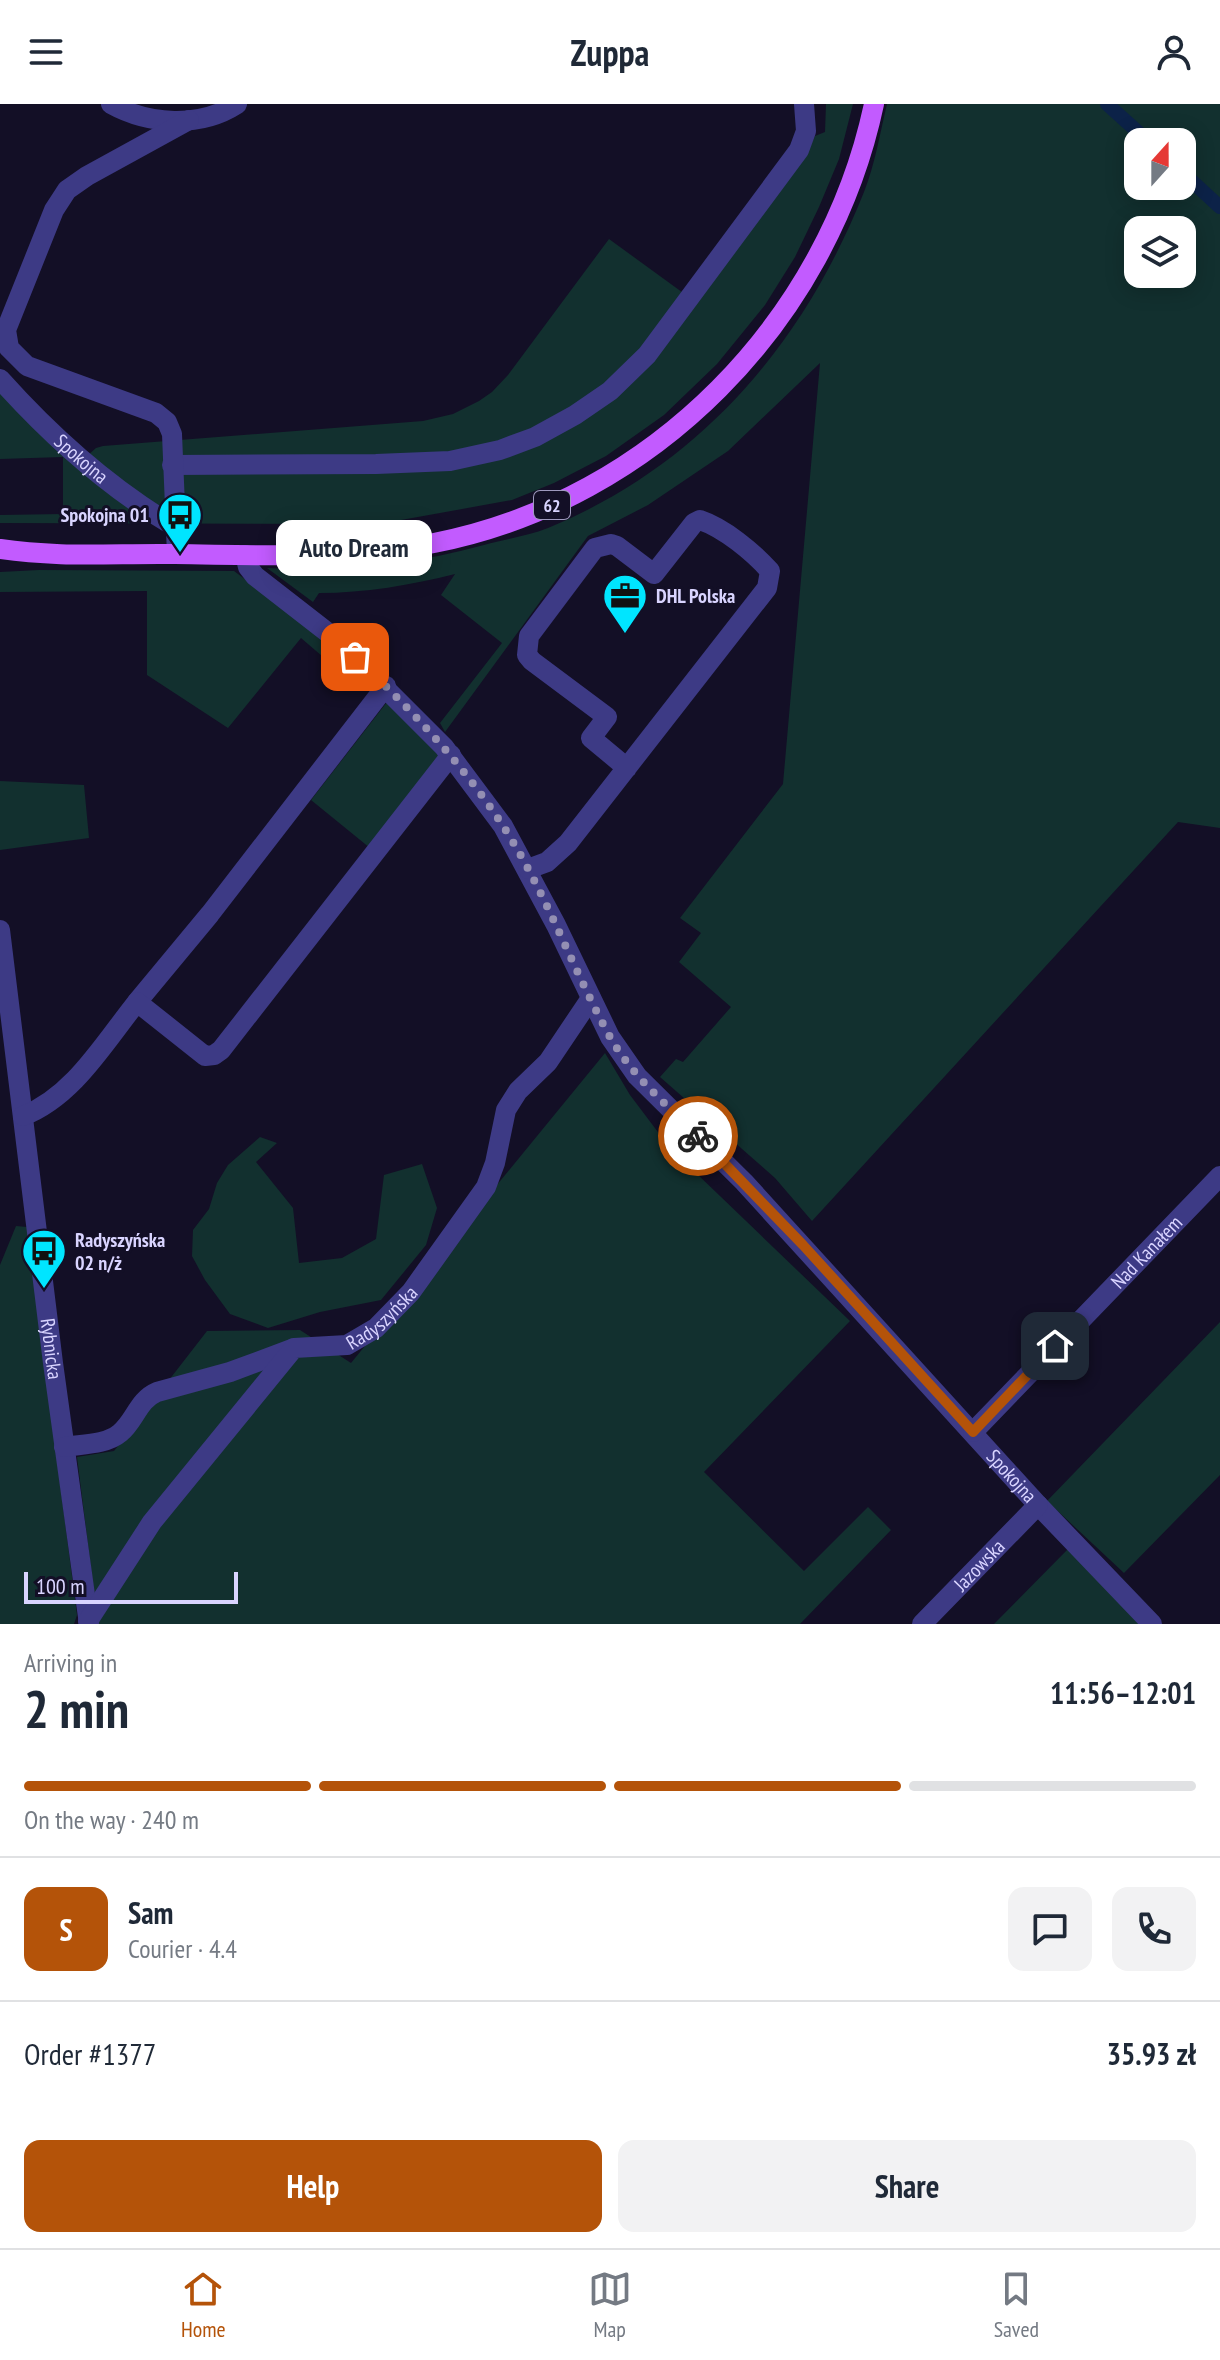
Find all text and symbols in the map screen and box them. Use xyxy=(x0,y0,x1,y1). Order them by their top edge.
text: Zuppa xyxy=(571,29,649,76)
icon: menu xyxy=(24,30,68,74)
icon: person xyxy=(1152,30,1196,74)
north arrow xyxy=(1124,128,1196,200)
map controls xyxy=(1124,128,1196,288)
button: layers xyxy=(1124,216,1196,288)
street label: Spokojna xyxy=(49,428,114,489)
bus stop icon: Spokojna 01 xyxy=(156,491,204,554)
road number: 62 xyxy=(534,491,570,519)
place label: Spokojna 01 xyxy=(60,502,149,528)
callout: Auto Dream xyxy=(277,521,433,577)
text: Auto Dream xyxy=(299,531,409,564)
office icon: DHL Polska xyxy=(601,572,649,635)
place label: DHL Polska xyxy=(656,583,735,609)
pin xyxy=(321,623,389,691)
icon: bag xyxy=(333,635,377,679)
courier xyxy=(658,1096,738,1176)
icon: bike xyxy=(676,1114,720,1158)
street label: Nad Kanałem xyxy=(1105,1210,1188,1294)
bus stop icon: Radyszyńska 02 n/ż xyxy=(20,1227,68,1290)
place label: Radyszyńska 02 n/ż xyxy=(75,1227,165,1276)
street label: Radyszyńska xyxy=(341,1280,423,1356)
pin xyxy=(1021,1312,1089,1380)
street label: Rybnicka xyxy=(35,1317,68,1381)
icon: home xyxy=(1033,1324,1077,1368)
street label: Spokojna xyxy=(981,1444,1043,1508)
street label: Jazowska xyxy=(947,1534,1010,1597)
scale bar xyxy=(24,1568,238,1604)
text: 100 m xyxy=(36,1572,85,1600)
text: Arriving in xyxy=(24,1646,117,1679)
text: 11:56–12:01 xyxy=(1050,1673,1196,1712)
text: 2 min xyxy=(24,1675,129,1742)
text: On the way · 240 m xyxy=(24,1803,199,1836)
button: chat xyxy=(1008,1887,1092,1971)
button: phone xyxy=(1112,1887,1196,1971)
text: Sam xyxy=(128,1893,173,1932)
text: S xyxy=(59,1910,73,1949)
text: Courier · 4.4 xyxy=(128,1932,237,1965)
text: Order #1377 xyxy=(24,2034,156,2073)
text: 35.93 zł xyxy=(1107,2034,1196,2073)
button: Help xyxy=(24,2140,602,2232)
button: Share xyxy=(618,2140,1196,2232)
tab: Home xyxy=(181,2267,226,2343)
tab: Map xyxy=(588,2267,632,2343)
tab: Saved xyxy=(994,2267,1039,2343)

